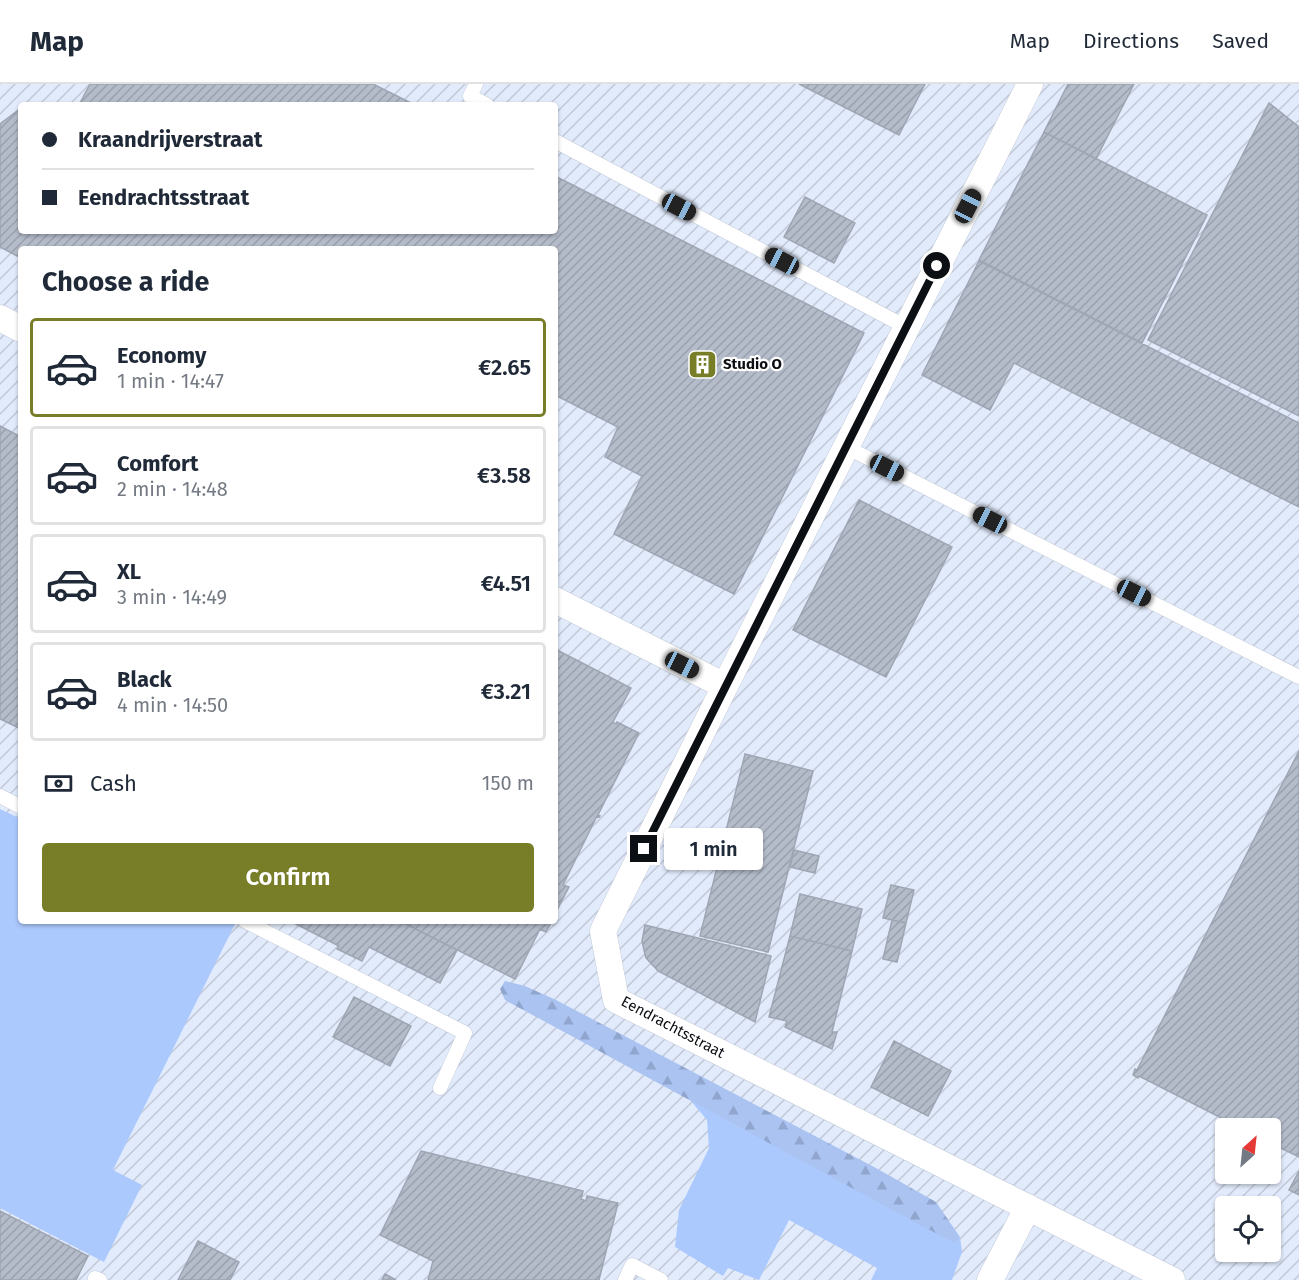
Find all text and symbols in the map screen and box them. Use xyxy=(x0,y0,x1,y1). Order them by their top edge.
text: Map xyxy=(30,25,84,58)
text: Map xyxy=(1010,28,1050,54)
text: Directions xyxy=(1083,28,1179,54)
text: Saved xyxy=(1212,28,1269,54)
text: Kraandrijverstraat xyxy=(78,126,263,153)
text: Eendrachtsstraat xyxy=(78,184,249,211)
car xyxy=(952,186,984,226)
car xyxy=(659,191,699,223)
car xyxy=(762,245,802,277)
route start xyxy=(923,252,950,279)
text: Choose a ride xyxy=(42,266,209,298)
icon: car xyxy=(45,341,99,395)
text: Economy xyxy=(117,342,206,369)
building icon: Studio O xyxy=(686,348,718,380)
text: €2.65 xyxy=(478,354,531,381)
place label: Studio O xyxy=(723,355,782,373)
text: 1 min · 14:47 xyxy=(117,369,224,393)
icon: car xyxy=(45,449,99,503)
text: Comfort xyxy=(117,450,198,477)
car xyxy=(867,452,907,484)
text: €3.58 xyxy=(477,462,531,489)
text: 2 min · 14:48 xyxy=(117,477,228,501)
car xyxy=(970,504,1010,536)
icon: car xyxy=(45,557,99,611)
text: XL xyxy=(117,558,141,585)
text: €4.51 xyxy=(481,570,531,597)
car xyxy=(1114,577,1154,609)
text: 3 min · 14:49 xyxy=(117,585,227,609)
car xyxy=(662,649,702,681)
icon: car xyxy=(45,665,99,719)
text: Black xyxy=(117,666,172,693)
text: €3.21 xyxy=(481,678,531,705)
text: 4 min · 14:50 xyxy=(117,693,228,717)
icon: cash xyxy=(42,767,75,800)
text: Cash xyxy=(90,770,137,797)
text: 150 m xyxy=(482,771,534,795)
callout: 1 min xyxy=(665,828,764,870)
route end xyxy=(630,835,657,862)
text: 1 min xyxy=(689,837,738,861)
button: Confirm xyxy=(42,843,534,912)
street label: Eendrachtsstraat xyxy=(618,992,728,1062)
north arrow xyxy=(1215,1118,1281,1184)
map controls xyxy=(1215,1118,1281,1262)
button: locate xyxy=(1215,1196,1281,1262)

